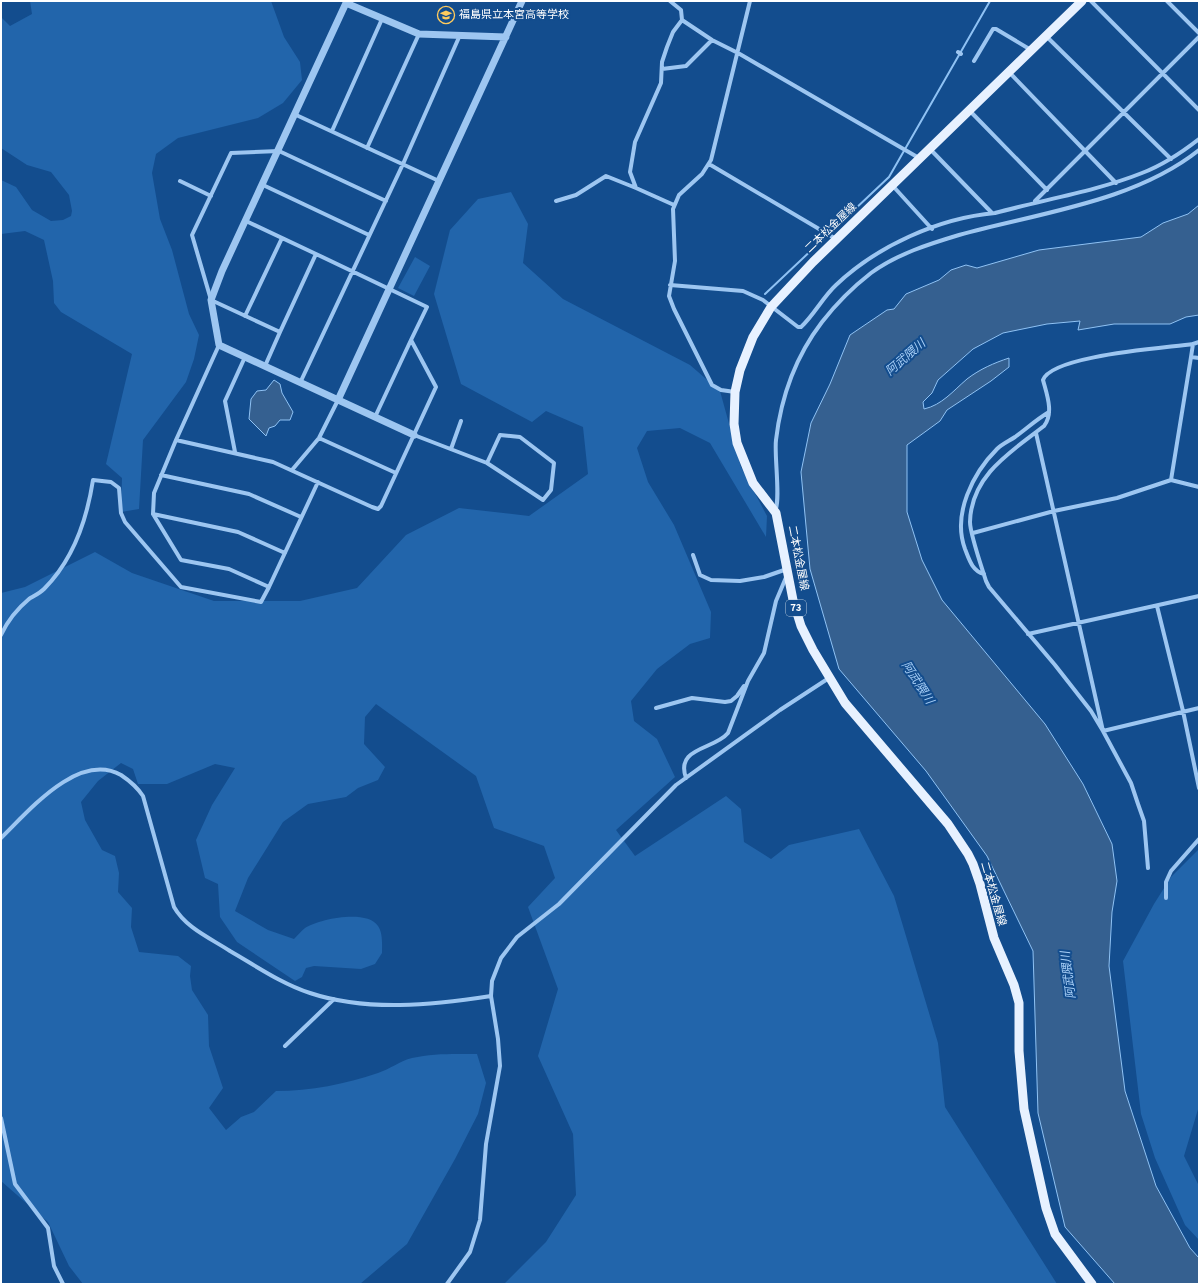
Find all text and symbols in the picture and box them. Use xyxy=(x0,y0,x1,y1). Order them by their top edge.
school or university icon: 福島県立本宮高等学校 xyxy=(436,5,456,25)
place label: 福島県立本宮高等学校 xyxy=(459,8,569,22)
street label: 二本松金屋線 xyxy=(802,200,860,256)
water label: 阿武隈川 xyxy=(883,335,931,380)
street label: 二本松金屋線 xyxy=(785,524,811,592)
road number: 73 xyxy=(786,600,806,616)
water label: 阿武隈川 xyxy=(897,659,938,709)
street label: 二本松金屋線 xyxy=(977,860,1009,928)
water label: 阿武隈川 xyxy=(1058,948,1080,1000)

